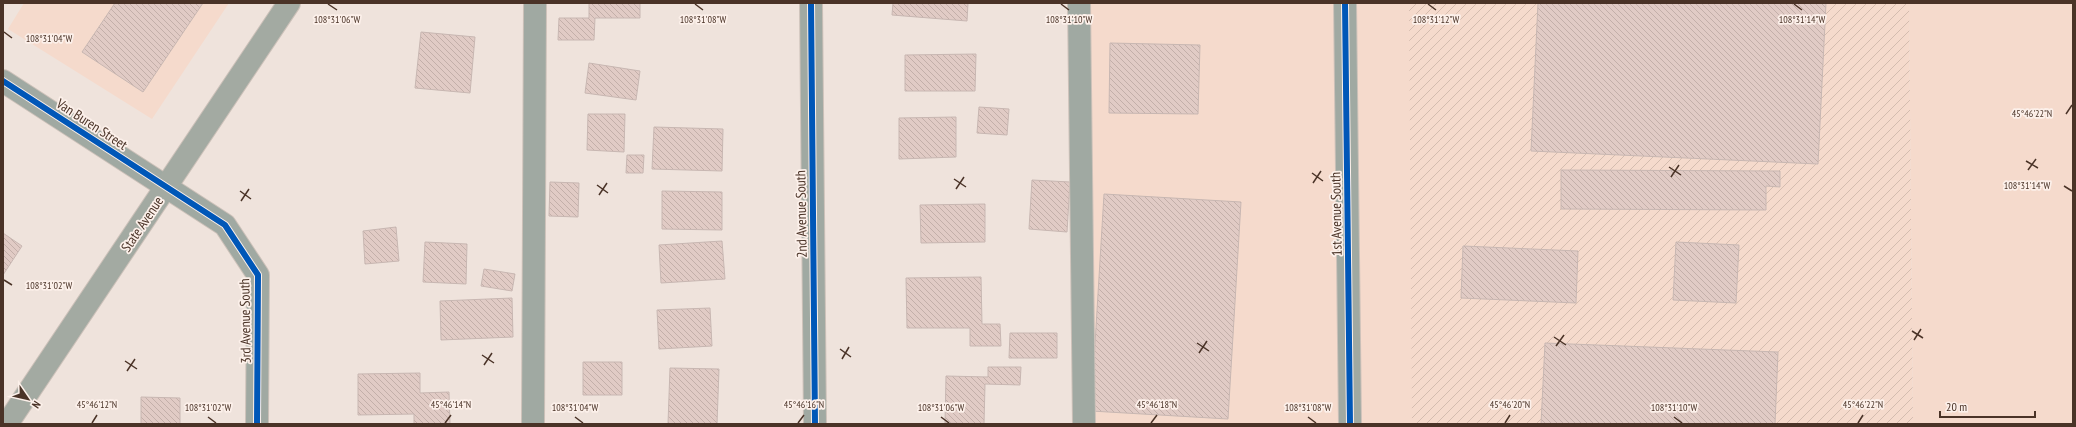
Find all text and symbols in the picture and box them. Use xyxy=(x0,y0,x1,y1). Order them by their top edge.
text: 108°31'06"W xyxy=(314,13,361,26)
text: 108°31'08"W xyxy=(680,13,727,26)
text: 108°31'10"W xyxy=(1046,13,1093,26)
text: 108°31'12"W xyxy=(1413,13,1460,26)
text: 108°31'14"W xyxy=(1779,13,1826,26)
text: 108°31'04"W xyxy=(26,32,73,45)
street label: Van Buren Street xyxy=(52,94,131,154)
text: 45°46'22"N xyxy=(2012,107,2052,120)
street label: 2nd Avenue South xyxy=(791,170,811,258)
street label: 1st Avenue South xyxy=(1326,172,1346,256)
text: 108°31'14"W xyxy=(2004,179,2051,192)
street label: State Avenue xyxy=(117,193,167,255)
street label: 3rd Avenue South xyxy=(235,278,255,364)
text: 108°31'02"W xyxy=(26,279,73,292)
north arrow xyxy=(8,379,48,419)
scale bar xyxy=(1940,393,2035,419)
text: N xyxy=(29,398,44,411)
text: 45°46'12"N xyxy=(77,398,117,411)
text: 45°46'14"N xyxy=(431,398,471,411)
text: 45°46'16"N xyxy=(784,398,824,411)
text: 45°46'18"N xyxy=(1137,398,1177,411)
text: 45°46'20"N xyxy=(1490,398,1530,411)
text: 45°46'22"N xyxy=(1843,398,1883,411)
text: 20 m xyxy=(1946,399,1967,414)
text: 108°31'02"W xyxy=(185,401,232,414)
text: 108°31'04"W xyxy=(552,401,599,414)
text: 108°31'06"W xyxy=(918,401,965,414)
text: 108°31'08"W xyxy=(1285,401,1332,414)
text: 108°31'10"W xyxy=(1651,401,1698,414)

